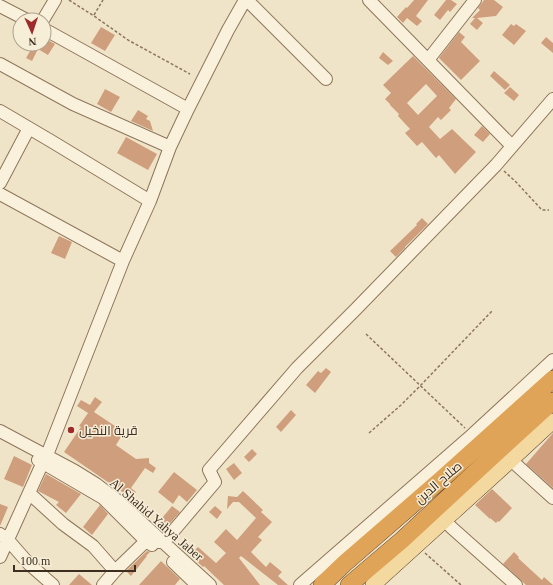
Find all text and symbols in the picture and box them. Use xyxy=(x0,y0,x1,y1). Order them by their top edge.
north arrow xyxy=(12,12,52,52)
text: N xyxy=(28,36,37,48)
place label: قرية النخيل xyxy=(79,423,138,438)
marker: قرية النخيل xyxy=(66,425,76,435)
street label: صلاح الدين xyxy=(412,458,465,507)
street label: Al Shahid Yahya Jaber xyxy=(107,475,207,564)
scale bar xyxy=(14,547,135,573)
text: 100 m xyxy=(20,554,51,568)

